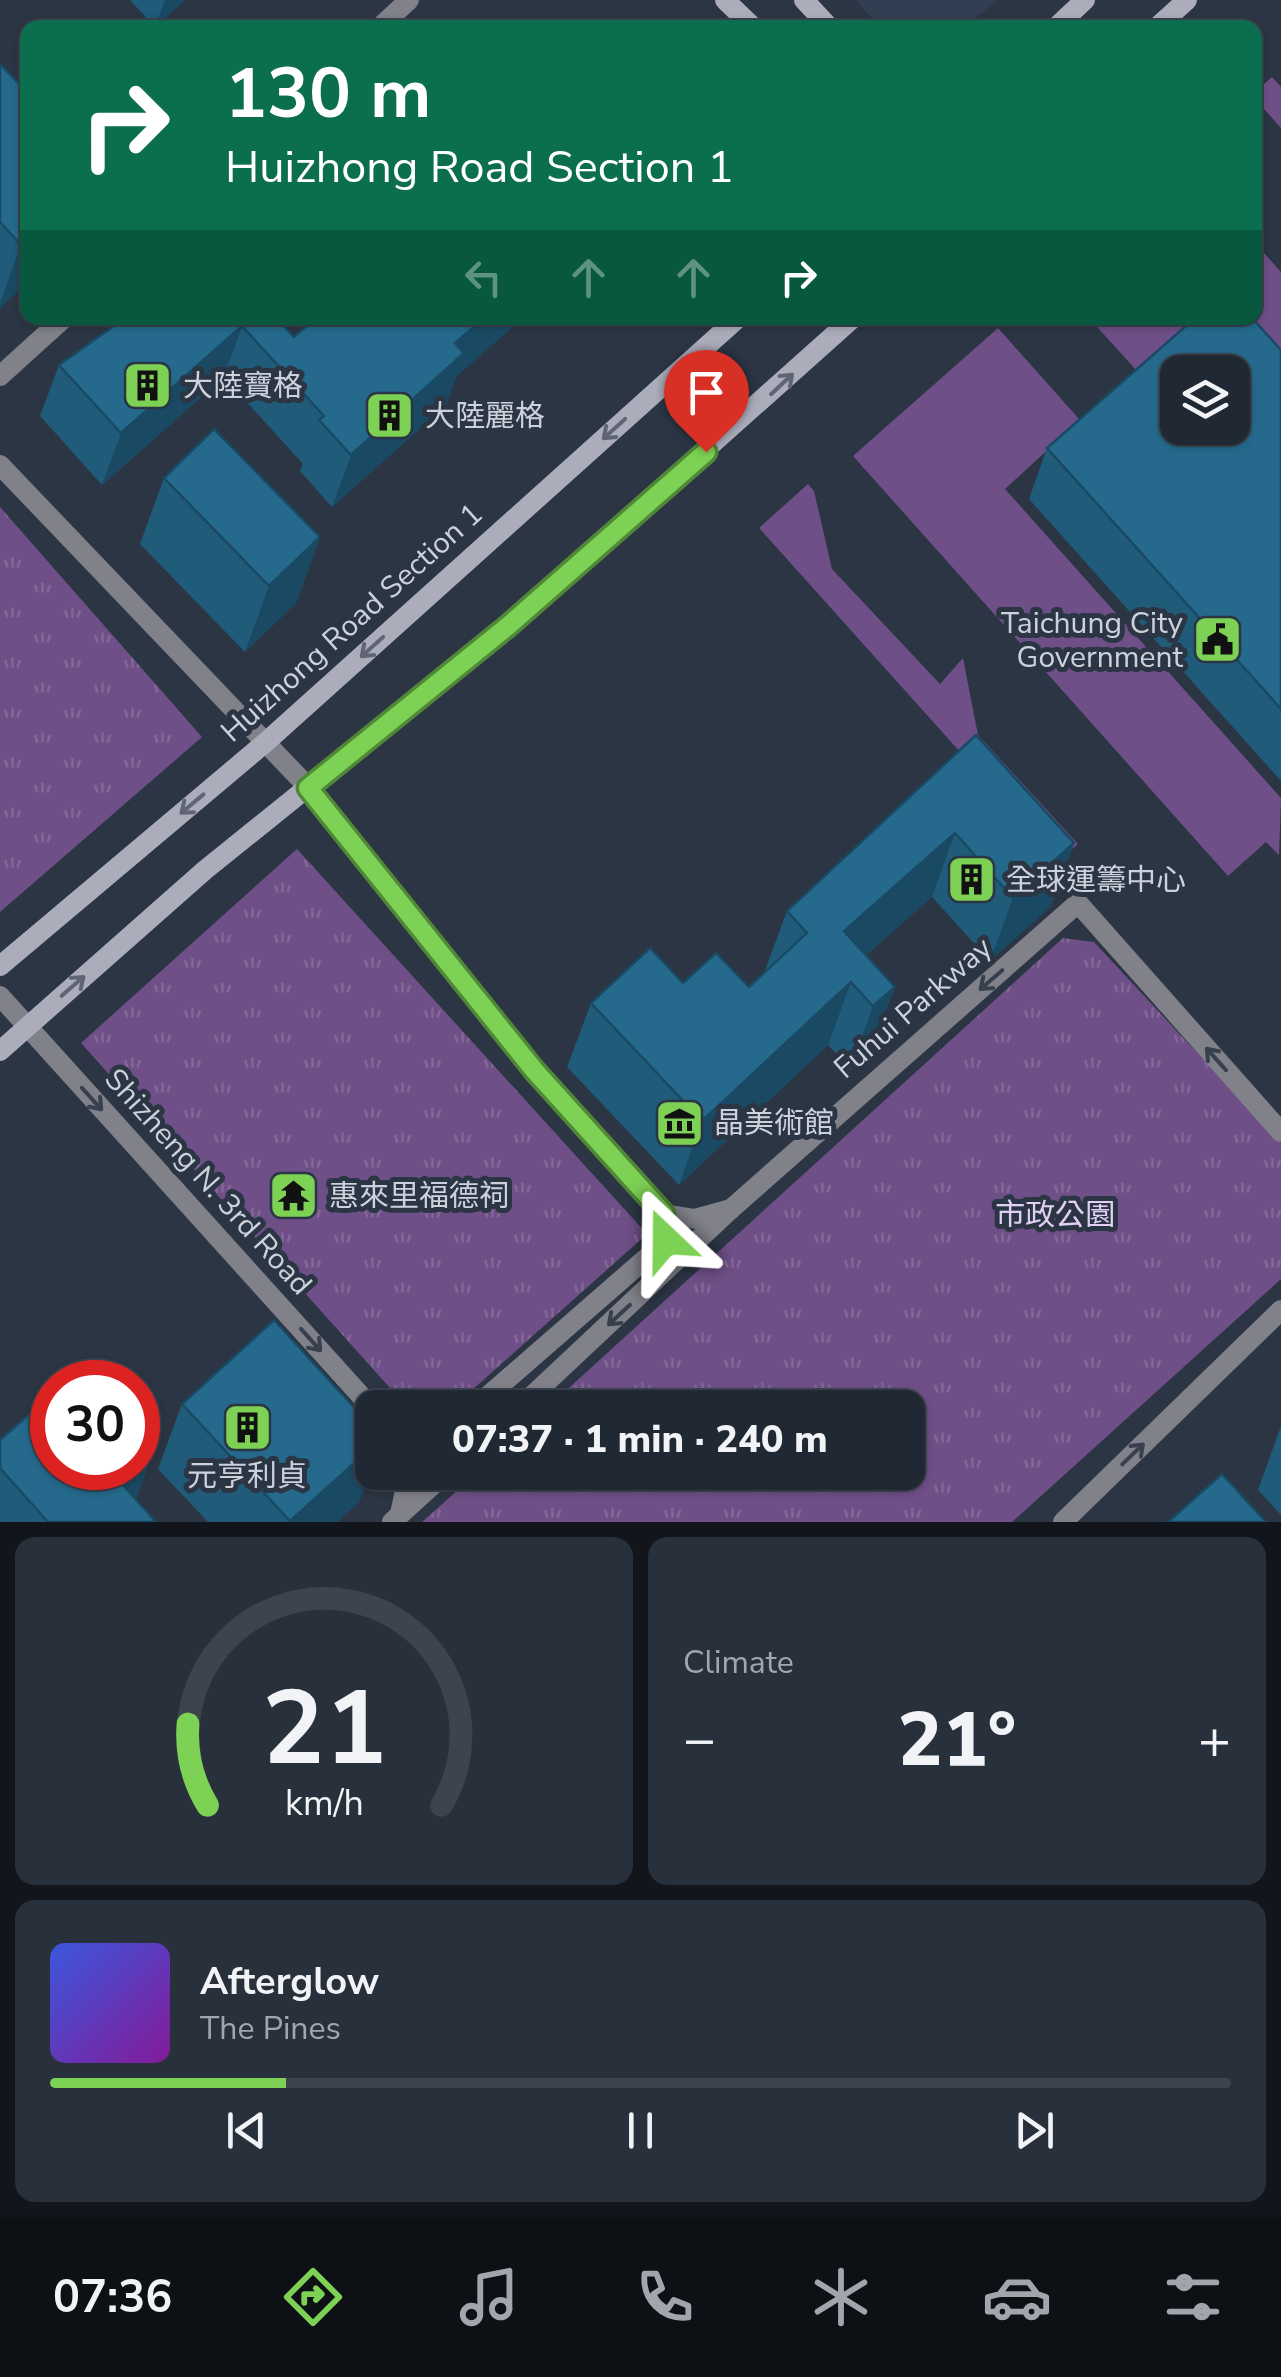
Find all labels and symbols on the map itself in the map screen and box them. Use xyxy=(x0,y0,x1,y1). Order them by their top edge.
pin xyxy=(664,350,749,453)
building icon: 大陸寶格 xyxy=(122,360,174,412)
place label: 大陸寶格 xyxy=(183,366,303,407)
one-way arrow xyxy=(769,373,794,396)
building icon: 大陸麗格 xyxy=(364,390,416,442)
place label: 大陸麗格 xyxy=(425,396,545,437)
one-way arrow xyxy=(602,418,627,441)
street label: Huizhong Road Section 1 xyxy=(212,494,492,752)
place label: Taichung City Government xyxy=(1001,603,1184,678)
public building icon: Taichung City Government xyxy=(1192,614,1244,666)
one-way arrow xyxy=(360,635,385,658)
one-way arrow xyxy=(179,793,205,815)
building icon: 全球運籌中心 xyxy=(945,854,997,906)
place label: 全球運籌中心 xyxy=(1006,860,1186,901)
street label: Fuhui Parkway xyxy=(825,928,1001,1088)
one-way arrow xyxy=(978,968,1004,991)
one-way arrow xyxy=(60,975,85,998)
one-way arrow xyxy=(1205,1047,1228,1072)
street label: Shizheng N. 3rd Road xyxy=(95,1060,321,1304)
one-way arrow xyxy=(81,1086,104,1111)
museum icon: 晶美術館 xyxy=(653,1097,705,1149)
place label: 晶美術館 xyxy=(714,1103,834,1144)
temple icon: 惠來里福德祠 xyxy=(268,1170,320,1222)
place label: 惠來里福德祠 xyxy=(329,1176,509,1217)
position arrow xyxy=(614,1188,718,1292)
park label: 市政公園 xyxy=(995,1195,1115,1236)
one-way arrow xyxy=(608,1303,632,1327)
one-way arrow xyxy=(299,1327,322,1352)
speed limit sign: 30 xyxy=(30,1360,160,1490)
building icon: 元亨利貞 xyxy=(221,1401,273,1453)
one-way arrow xyxy=(1120,1442,1144,1466)
place label: 元亨利貞 xyxy=(187,1456,307,1497)

